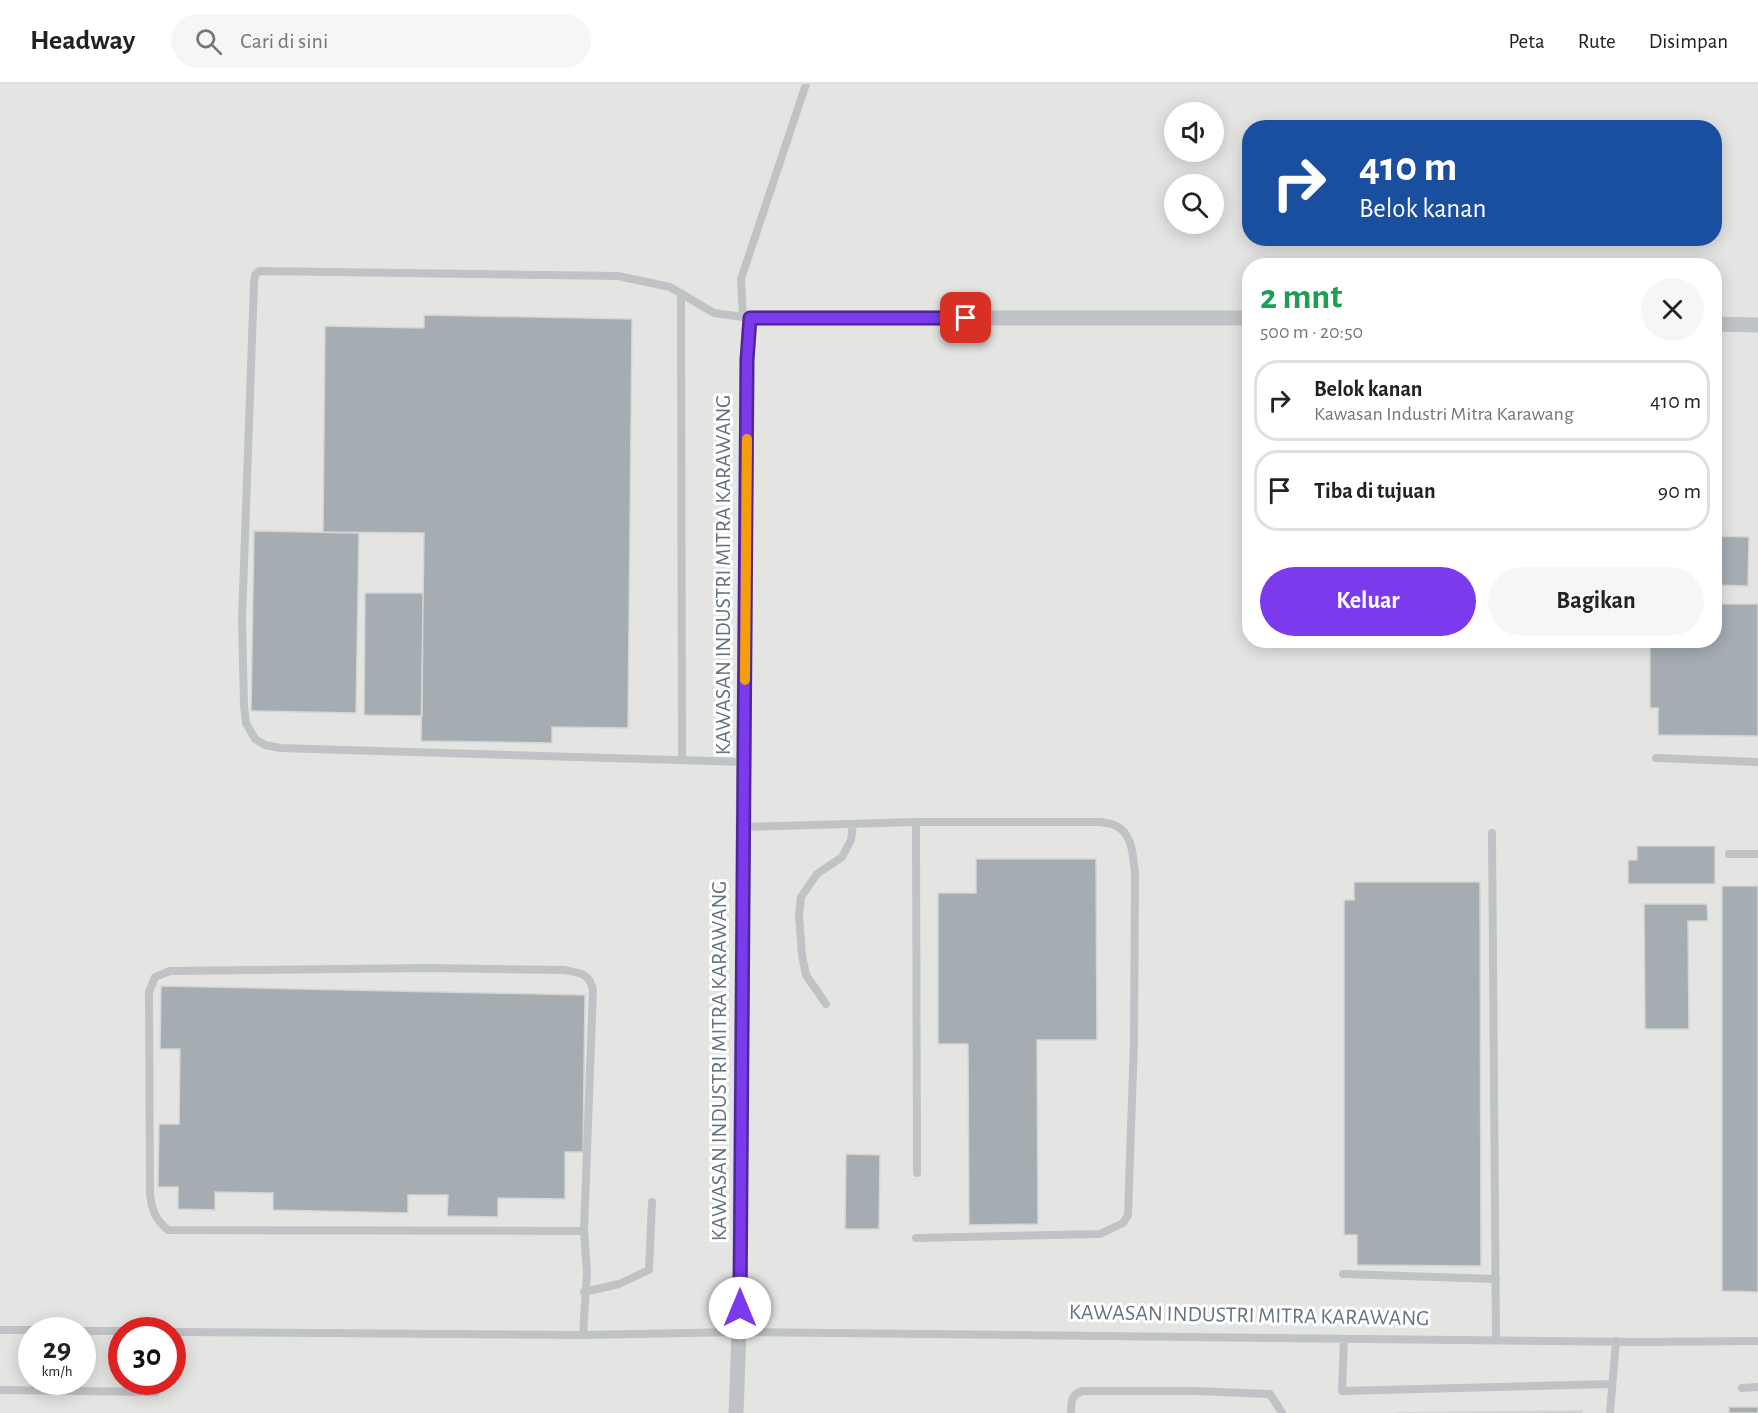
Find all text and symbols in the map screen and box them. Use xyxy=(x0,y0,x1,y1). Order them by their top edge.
search box xyxy=(171,14,591,68)
icon: search xyxy=(192,25,225,58)
text: Headway xyxy=(30,27,135,55)
text: Cari di sini xyxy=(240,30,328,52)
text: Peta xyxy=(1509,31,1545,52)
text: Rute xyxy=(1578,31,1616,52)
text: Disimpan xyxy=(1649,31,1728,52)
map controls xyxy=(1164,102,1224,234)
button: sound xyxy=(1164,102,1224,162)
icon: right xyxy=(1260,144,1338,222)
text: 410 m xyxy=(1359,146,1457,188)
button: search xyxy=(1164,174,1224,234)
text: Belok kanan xyxy=(1359,195,1486,222)
button: close xyxy=(1641,278,1704,341)
text: 2 mnt xyxy=(1260,279,1342,315)
pin xyxy=(940,292,991,343)
icon: arrive xyxy=(949,301,982,334)
text: 500 m · 20:50 xyxy=(1260,322,1363,342)
text: Belok kanan xyxy=(1314,378,1422,400)
icon: right xyxy=(1263,384,1296,417)
text: 410 m xyxy=(1650,390,1701,412)
street label: KAWASAN INDUSTRI MITRA KARAWANG xyxy=(712,395,734,755)
text: Kawasan Industri Mitra Karawang xyxy=(1314,404,1574,424)
icon: arrive xyxy=(1263,474,1296,507)
text: Tiba di tujuan xyxy=(1314,480,1436,502)
text: 90 m xyxy=(1658,480,1701,502)
button: Keluar xyxy=(1260,567,1476,636)
button: Bagikan xyxy=(1488,567,1704,636)
street label: KAWASAN INDUSTRI MITRA KARAWANG xyxy=(708,881,730,1241)
position arrow xyxy=(708,1276,772,1340)
street label: KAWASAN INDUSTRI MITRA KARAWANG xyxy=(1069,1301,1429,1329)
speed limit sign: 30 xyxy=(108,1317,186,1395)
text: 29 xyxy=(43,1334,71,1364)
text: km/h xyxy=(42,1364,72,1379)

